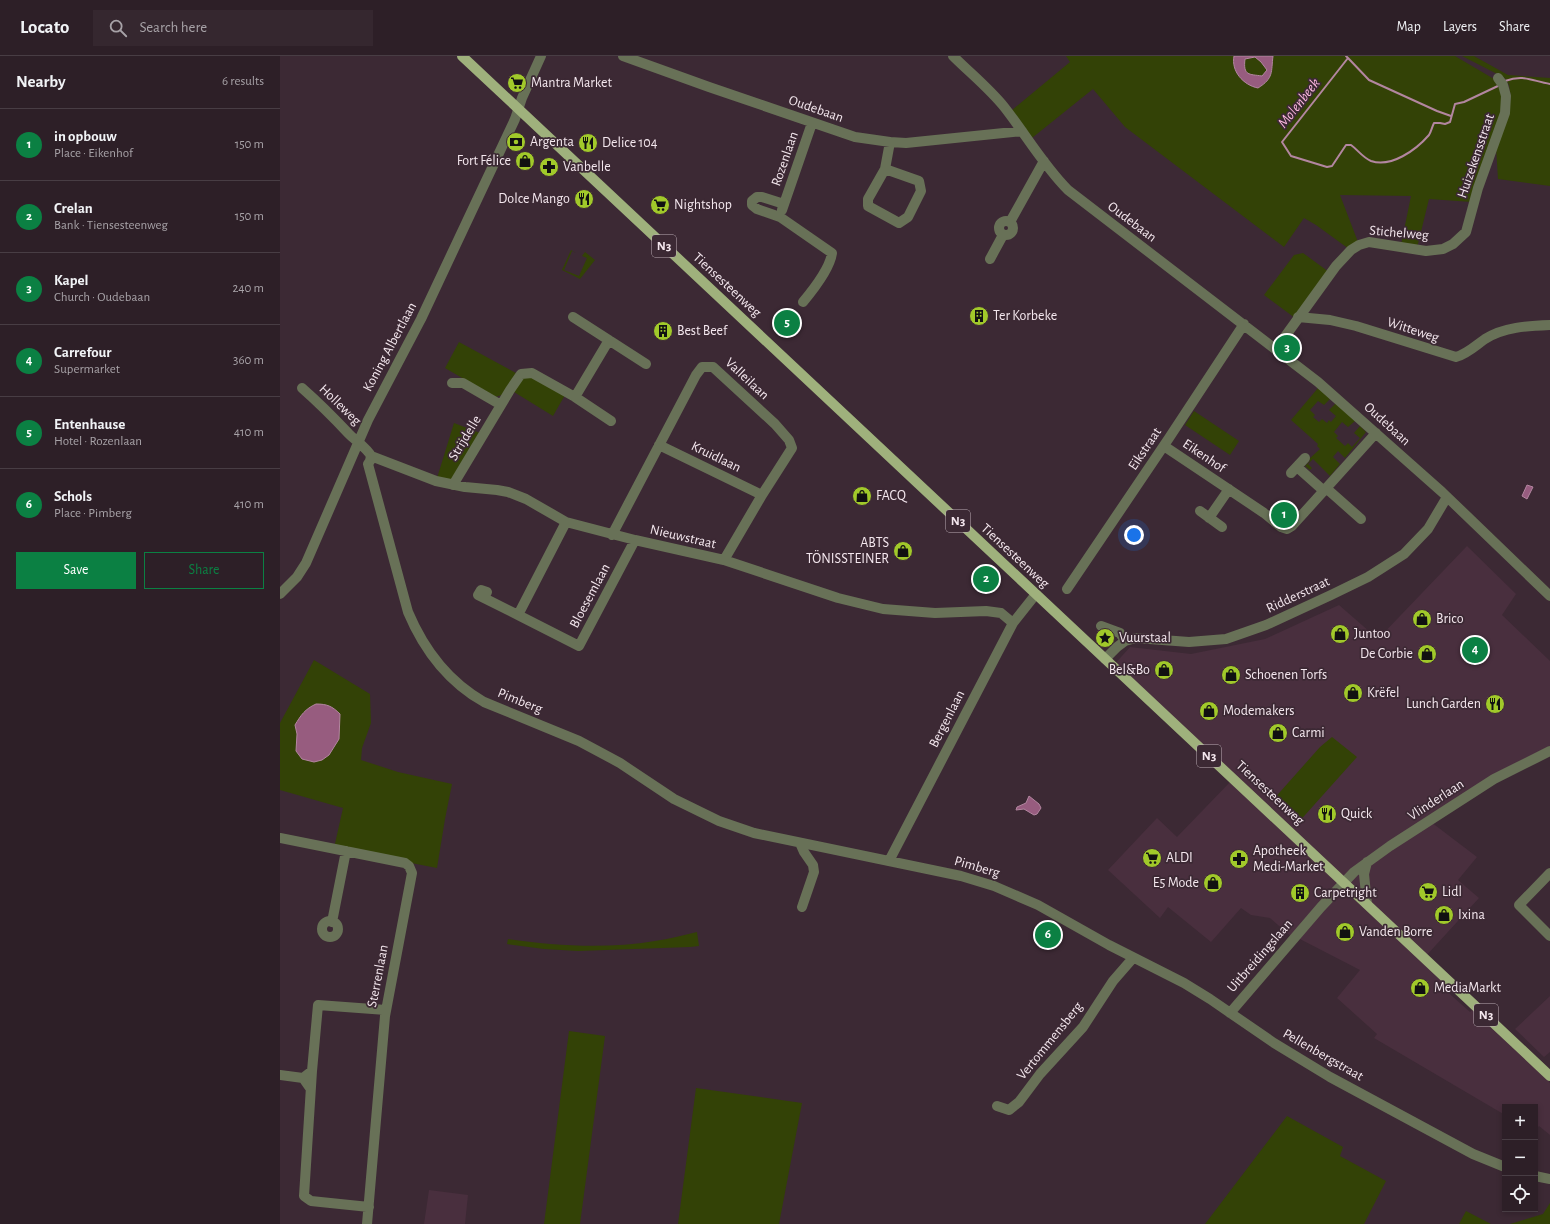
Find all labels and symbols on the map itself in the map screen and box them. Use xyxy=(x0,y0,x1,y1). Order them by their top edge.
supermarket icon: Mantra Market xyxy=(506,72,528,94)
water label: Molenbeek xyxy=(1275,75,1323,131)
place label: Mantra Market xyxy=(531,76,612,90)
street label: Oudebaan xyxy=(787,93,845,125)
street label: Huizekensstraat xyxy=(1455,111,1497,200)
street label: Rozenlaan xyxy=(769,130,801,188)
bank icon: Argenta xyxy=(505,131,527,153)
restaurant icon: Delice 104 xyxy=(577,132,599,154)
place label: Argenta xyxy=(530,135,574,149)
place label: Delice 104 xyxy=(602,136,658,150)
shop icon: Fort Félice xyxy=(514,150,536,172)
place label: Fort Félice xyxy=(457,154,511,168)
pharmacy icon: Vanbelle xyxy=(538,156,560,178)
place label: Vanbelle xyxy=(563,160,611,174)
restaurant icon: Dolce Mango xyxy=(573,188,595,210)
place label: Dolce Mango xyxy=(498,192,570,206)
supermarket icon: Nightshop xyxy=(649,194,671,216)
place label: Nightshop xyxy=(674,198,732,212)
street label: Oudebaan xyxy=(1105,199,1159,245)
street label: Stichelweg xyxy=(1369,223,1429,243)
road number: N3 xyxy=(652,235,676,257)
street label: Tiensesteenweg xyxy=(690,250,764,320)
street label: Koning Albertlaan xyxy=(361,300,419,394)
building icon: Ter Korbeke xyxy=(968,305,990,327)
pin: 5 xyxy=(774,308,800,338)
place label: Ter Korbeke xyxy=(993,309,1057,323)
street label: Witteweg xyxy=(1385,315,1441,345)
building icon: Best Beef xyxy=(652,320,674,342)
place label: Best Beef xyxy=(677,324,728,338)
pin: 3 xyxy=(1274,333,1300,363)
street label: Valleilaan xyxy=(723,356,771,402)
street label: Holleweg xyxy=(316,382,364,428)
street label: Oudebaan xyxy=(1361,400,1413,448)
street label: Strijdelle xyxy=(446,413,484,463)
street label: Eikstraat xyxy=(1126,425,1165,473)
street label: Eikenhof xyxy=(1180,437,1228,476)
street label: Kruidlaan xyxy=(689,439,743,475)
shop icon: FACQ xyxy=(851,485,873,507)
place label: FACQ xyxy=(876,489,908,503)
pin: 1 xyxy=(1271,500,1297,530)
road number: N3 xyxy=(946,510,970,532)
street label: Tiensesteenweg xyxy=(978,521,1052,591)
street label: Nieuwstraat xyxy=(649,523,718,552)
your location xyxy=(1124,525,1144,545)
place label: ABTS TÖNISSTEINER xyxy=(806,536,889,566)
shop icon: ABTS TÖNISSTEINER xyxy=(892,540,914,562)
street label: Bloesemlaan xyxy=(567,562,613,630)
pin: 2 xyxy=(973,564,999,594)
street label: Ridderstraat xyxy=(1264,574,1332,616)
shop icon: Brico xyxy=(1411,608,1433,630)
place label: Brico xyxy=(1436,612,1464,626)
shop icon: Juntoo xyxy=(1329,623,1351,645)
place icon: Vuurstaal xyxy=(1094,627,1116,649)
place label: Juntoo xyxy=(1354,627,1391,641)
place label: Vuurstaal xyxy=(1119,631,1171,645)
pin: 4 xyxy=(1462,635,1488,665)
shop icon: De Corbie xyxy=(1416,643,1438,665)
place label: De Corbie xyxy=(1360,647,1413,661)
shop icon: Bel&Bo xyxy=(1153,659,1175,681)
place label: Bel&Bo xyxy=(1109,663,1150,677)
shop icon: Schoenen Torfs xyxy=(1220,664,1242,686)
place label: Schoenen Torfs xyxy=(1245,668,1327,682)
shop icon: Krëfel xyxy=(1342,682,1364,704)
street label: Pimberg xyxy=(496,686,545,716)
place label: Krëfel xyxy=(1367,686,1399,700)
street label: Bergenlaan xyxy=(927,688,967,750)
restaurant icon: Lunch Garden xyxy=(1484,693,1506,715)
place label: Lunch Garden xyxy=(1406,697,1481,711)
shop icon: Modemakers xyxy=(1198,700,1220,722)
place label: Modemakers xyxy=(1223,704,1294,718)
shop icon: Carmi xyxy=(1267,722,1289,744)
place label: Carmi xyxy=(1292,726,1325,740)
road number: N3 xyxy=(1197,745,1221,767)
street label: Tiensesteenweg xyxy=(1233,758,1307,828)
street label: Vlinderlaan xyxy=(1406,777,1466,823)
restaurant icon: Quick xyxy=(1316,803,1338,825)
place label: Quick xyxy=(1341,807,1373,821)
place label: Apotheek Medi-Market xyxy=(1253,844,1324,874)
supermarket icon: ALDI xyxy=(1141,847,1163,869)
pharmacy icon: Apotheek Medi-Market xyxy=(1228,848,1250,870)
place label: ALDI xyxy=(1166,851,1193,865)
street label: Pimberg xyxy=(953,854,1002,880)
shop icon: E5 Mode xyxy=(1202,872,1224,894)
place label: E5 Mode xyxy=(1153,876,1199,890)
supermarket icon: Lidl xyxy=(1417,881,1439,903)
building icon: Carpetright xyxy=(1289,882,1311,904)
place label: Lidl xyxy=(1442,885,1462,899)
place label: Carpetright xyxy=(1314,886,1377,900)
shop icon: Ixina xyxy=(1433,904,1455,926)
place label: Ixina xyxy=(1458,908,1485,922)
street label: Uitbreidingslaan xyxy=(1225,917,1295,995)
pin: 6 xyxy=(1035,920,1061,950)
shop icon: Vanden Borre xyxy=(1334,921,1356,943)
place label: Vanden Borre xyxy=(1359,925,1433,939)
street label: Sterrenlaan xyxy=(365,943,391,1009)
shop icon: MediaMarkt xyxy=(1409,977,1431,999)
place label: MediaMarkt xyxy=(1434,981,1501,995)
street label: Vertommensberg xyxy=(1015,999,1086,1082)
road number: N3 xyxy=(1474,1004,1498,1026)
street label: Pellenbergstraat xyxy=(1280,1026,1366,1084)

